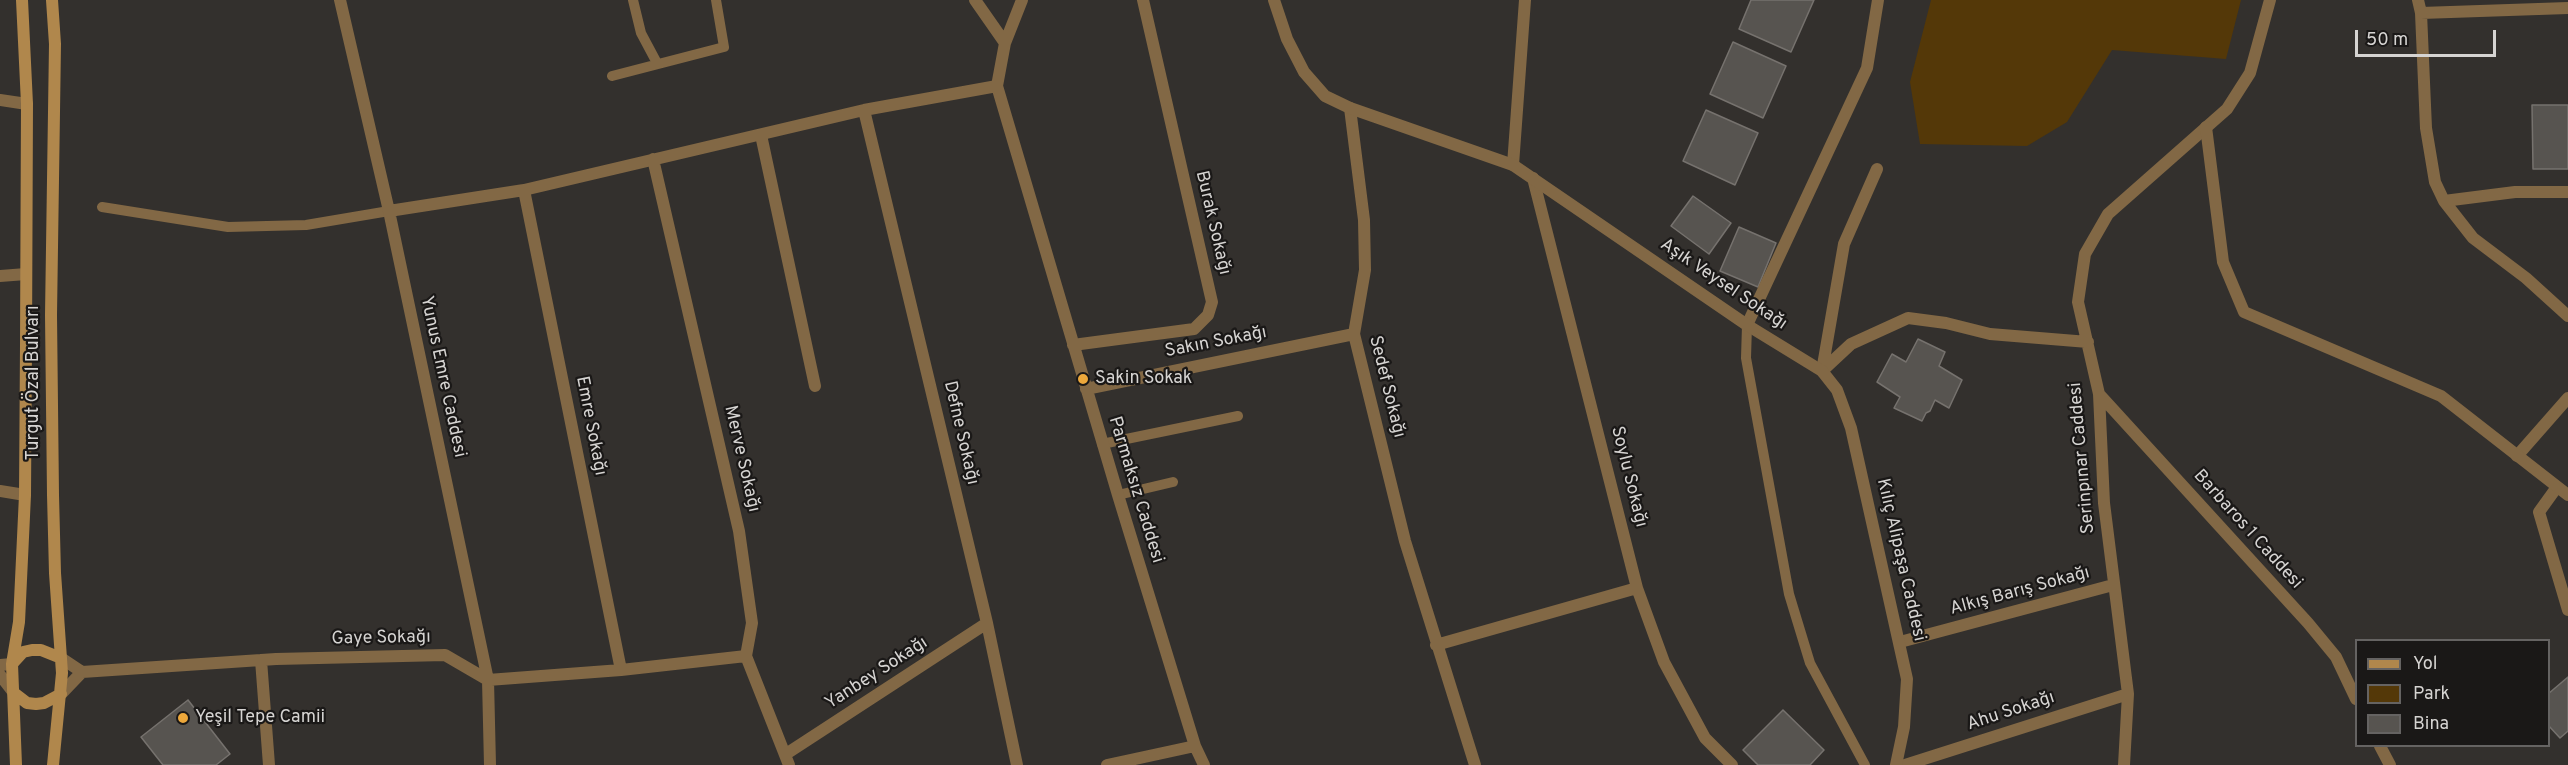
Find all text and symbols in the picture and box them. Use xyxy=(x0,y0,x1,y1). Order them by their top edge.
scale bar xyxy=(2358,18,2499,56)
text: 50 m xyxy=(2366,29,2408,52)
street label: Burak Sokağı xyxy=(1190,169,1234,277)
street label: Aşık Veysel Sokağı xyxy=(1655,235,1791,335)
street label: Yunus Emre Caddesi xyxy=(414,294,470,460)
street label: Turgut Özal Bulvarı xyxy=(23,306,45,460)
street label: Sakın Sokağı xyxy=(1163,323,1269,363)
street label: Sedef Sokağı xyxy=(1363,334,1409,440)
place label: Sakin Sokak xyxy=(1095,368,1192,390)
marker: Sakin Sokak xyxy=(1076,372,1090,386)
street label: Emre Sokağı xyxy=(570,374,610,478)
street label: Defne Sokağı xyxy=(938,379,982,487)
street label: Serinpınar Caddesi xyxy=(2066,381,2100,535)
street label: Merve Sokağı xyxy=(718,404,764,514)
street label: Parmaksız Caddesi xyxy=(1102,414,1168,566)
street label: Soylu Sokağı xyxy=(1605,424,1651,530)
street label: Barbaros 1 Caddesi xyxy=(2188,466,2306,594)
street label: Kılıç Alipaşa Caddesi xyxy=(1871,477,1929,643)
street label: Alkış Barış Sokağı xyxy=(1948,563,2092,621)
street label: Gaye Sokağı xyxy=(331,627,431,651)
street label: Yanbey Sokağı xyxy=(822,633,932,715)
legend xyxy=(2355,639,2550,747)
text: Yol xyxy=(2413,653,2438,676)
text: Park xyxy=(2413,683,2450,706)
street label: Ahu Sokağı xyxy=(1964,688,2058,736)
place label: Yeşil Tepe Camii xyxy=(195,707,325,729)
marker: Yeşil Tepe Camii xyxy=(176,711,190,725)
text: Bina xyxy=(2413,713,2449,736)

